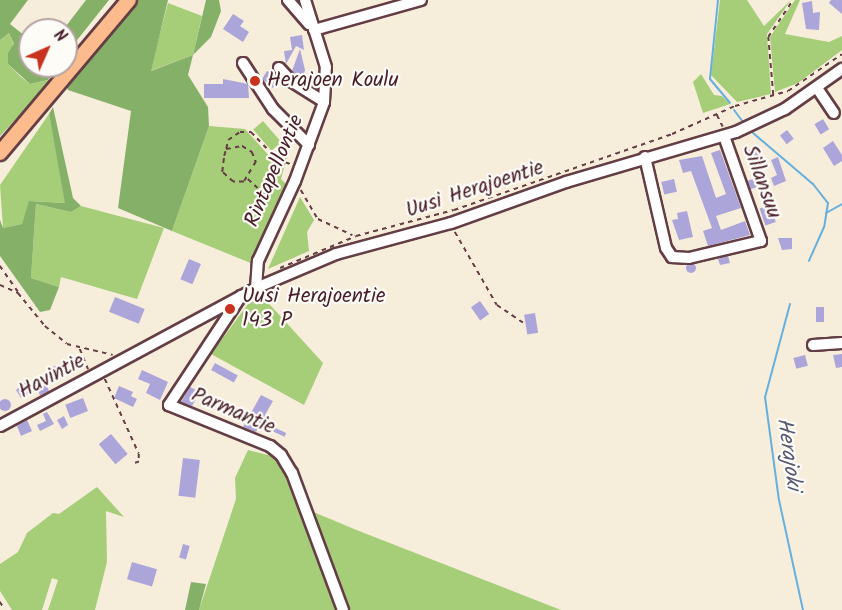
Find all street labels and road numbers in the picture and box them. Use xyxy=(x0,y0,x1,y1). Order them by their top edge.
street label: Rintapellontie xyxy=(240,111,310,231)
street label: Sillansuu xyxy=(736,142,786,222)
street label: Uusi Herajoentie xyxy=(403,156,547,224)
street label: Havintie xyxy=(14,349,90,405)
street label: Parmantie xyxy=(187,383,279,441)

